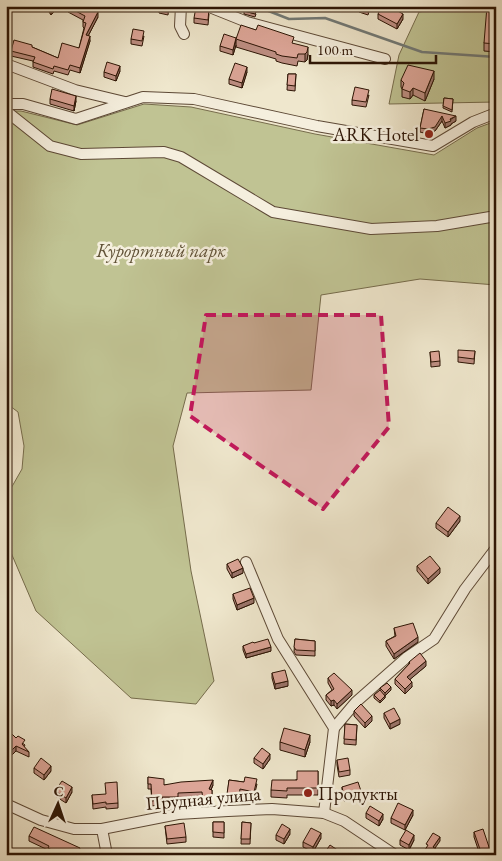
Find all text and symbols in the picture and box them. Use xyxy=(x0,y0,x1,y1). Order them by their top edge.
scale bar xyxy=(310,32,436,64)
text: 100 m xyxy=(317,40,354,59)
place label: ARK Hotel xyxy=(332,122,419,147)
marker: ARK Hotel xyxy=(423,128,435,140)
park label: Курортный парк xyxy=(95,238,227,263)
north arrow xyxy=(32,778,82,828)
street label: Прудная улица xyxy=(144,781,262,816)
place label: Продукты xyxy=(318,781,398,806)
text: С xyxy=(53,782,64,800)
marker: Продукты xyxy=(302,787,314,799)

